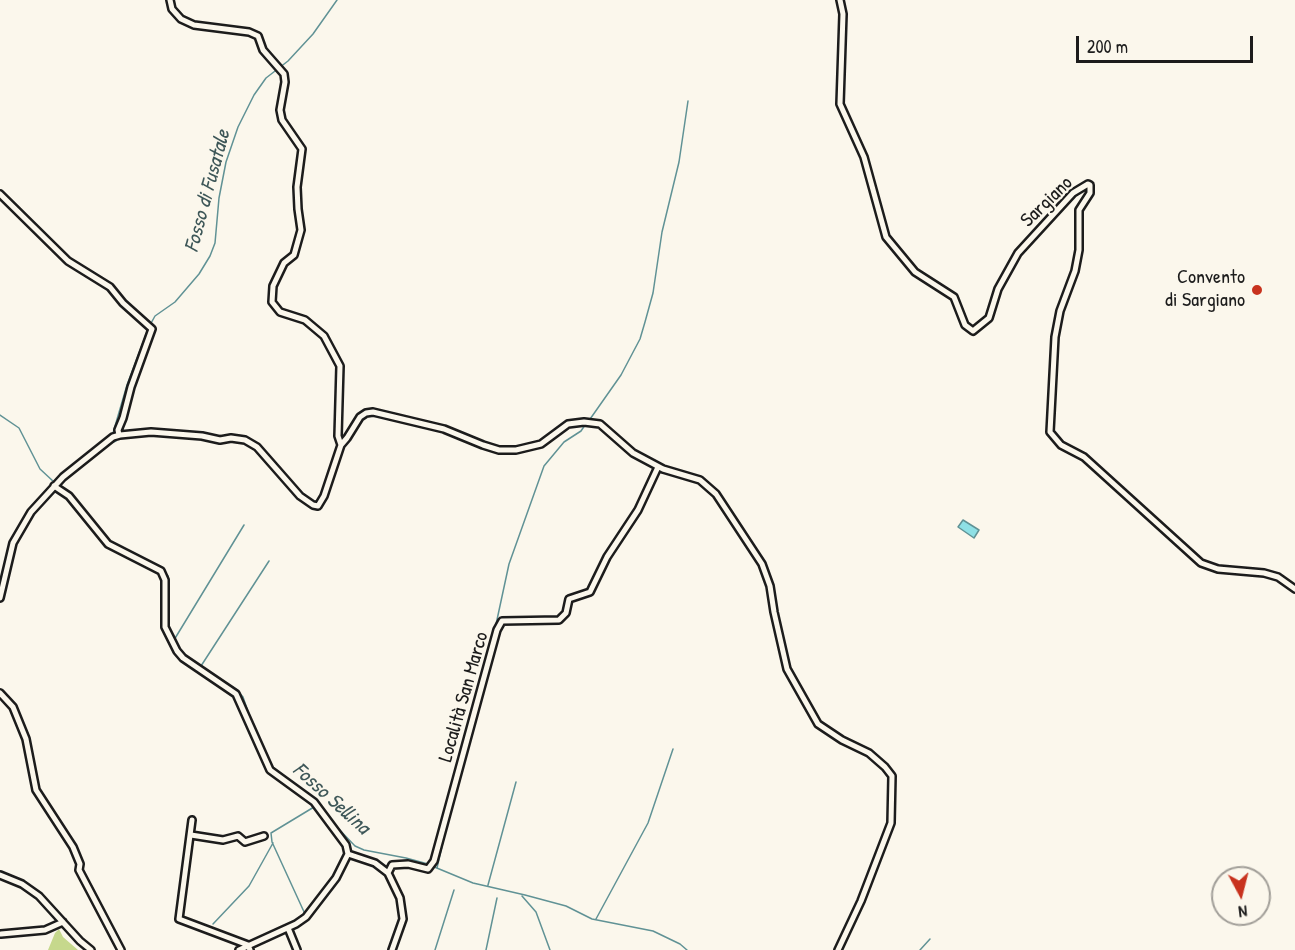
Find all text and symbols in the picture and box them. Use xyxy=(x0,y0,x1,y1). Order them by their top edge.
scale bar xyxy=(1079,24,1256,62)
text: 200 m xyxy=(1087,34,1128,59)
water label: Fosso di Fusatale xyxy=(180,127,236,255)
street label: Sargiano xyxy=(1016,171,1078,233)
place label: Convento di Sargiano xyxy=(1165,266,1245,313)
marker: Convento di Sargiano xyxy=(1250,283,1264,297)
street label: Località San Marco xyxy=(434,629,494,765)
water label: Fosso Sellina xyxy=(287,758,375,840)
north arrow xyxy=(1211,866,1271,926)
text: N xyxy=(1237,900,1249,923)

